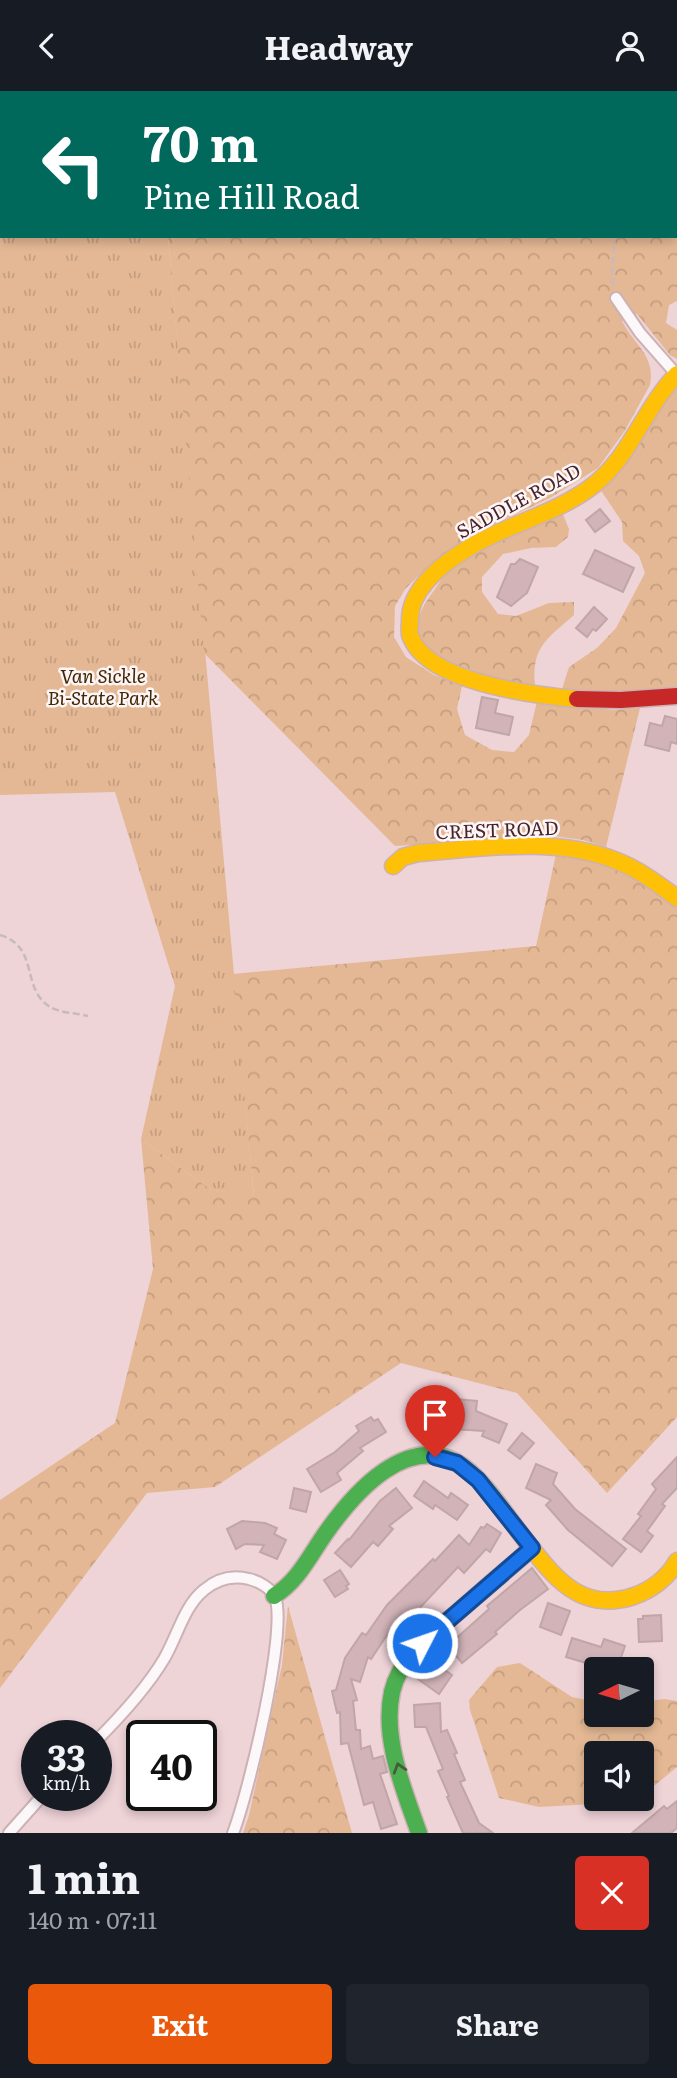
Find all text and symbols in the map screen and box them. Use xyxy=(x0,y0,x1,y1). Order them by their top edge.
text: Headway xyxy=(264,22,413,70)
icon: back xyxy=(28,27,66,65)
icon: person xyxy=(611,27,649,65)
text: 70 m xyxy=(143,104,258,177)
icon: left xyxy=(28,119,119,210)
text: Pine Hill Road xyxy=(143,171,360,219)
street label: SADDLE ROAD xyxy=(451,455,585,545)
park label: Van Sickle Bi-State Park xyxy=(48,661,159,711)
street label: CREST ROAD xyxy=(435,813,559,845)
pin xyxy=(405,1385,465,1457)
icon: arrive xyxy=(416,1396,454,1434)
position arrow xyxy=(385,1606,459,1680)
north arrow xyxy=(584,1657,654,1727)
map controls xyxy=(584,1657,654,1811)
speed limit sign: 40 xyxy=(126,1720,217,1811)
text: 33 xyxy=(47,1730,86,1782)
button: sound xyxy=(584,1741,654,1811)
one-way arrow xyxy=(392,1762,407,1774)
text: km/h xyxy=(43,1769,90,1796)
text: 1 min xyxy=(28,1845,140,1907)
button: close xyxy=(575,1856,649,1930)
text: 140 m · 07:11 xyxy=(28,1902,157,1936)
button: Exit xyxy=(28,1984,332,2064)
button: Share xyxy=(346,1984,649,2064)

